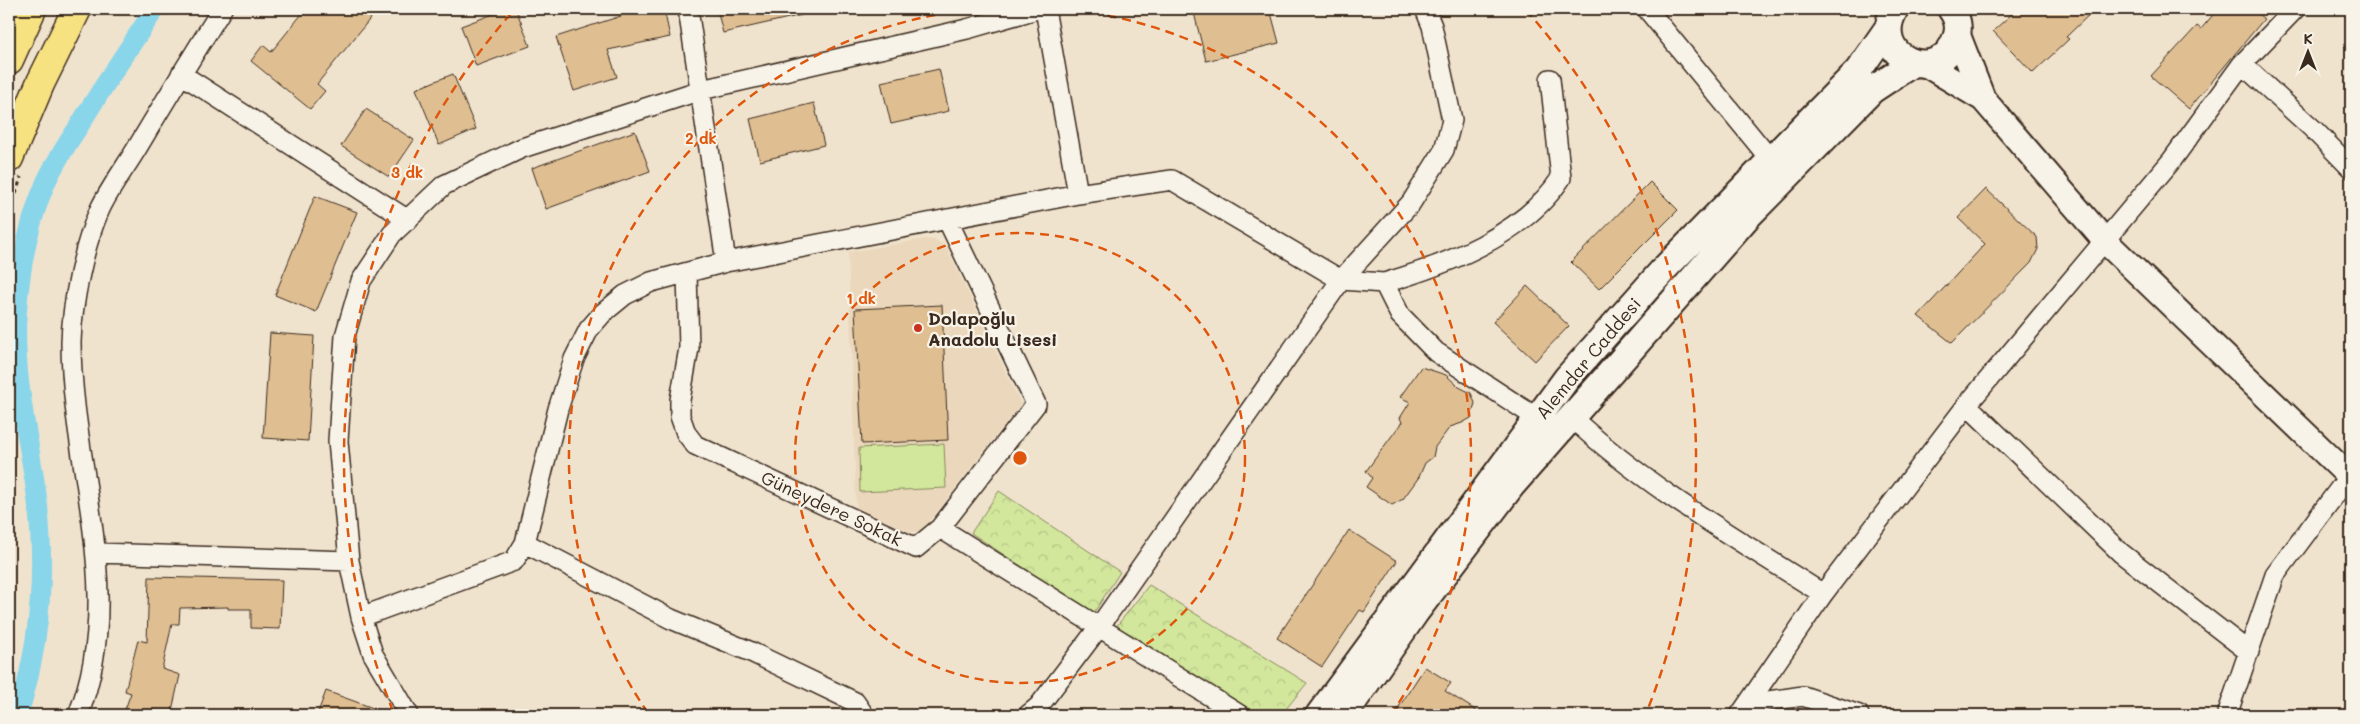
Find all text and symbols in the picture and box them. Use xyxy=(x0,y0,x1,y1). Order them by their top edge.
north arrow xyxy=(2282,28,2332,78)
text: K xyxy=(2303,29,2313,48)
text: 2 dk xyxy=(685,128,717,148)
text: 3 dk xyxy=(391,162,423,182)
text: 1 dk xyxy=(846,288,876,308)
street label: Alemdar Caddesi xyxy=(1530,292,1646,424)
place label: Dolapoğlu Anadolu Lisesi xyxy=(928,306,1057,351)
marker: Dolapoğlu Anadolu Lisesi xyxy=(912,322,924,334)
centre of rings xyxy=(1011,449,1029,467)
street label: Güneydere Sokak xyxy=(757,465,907,551)

